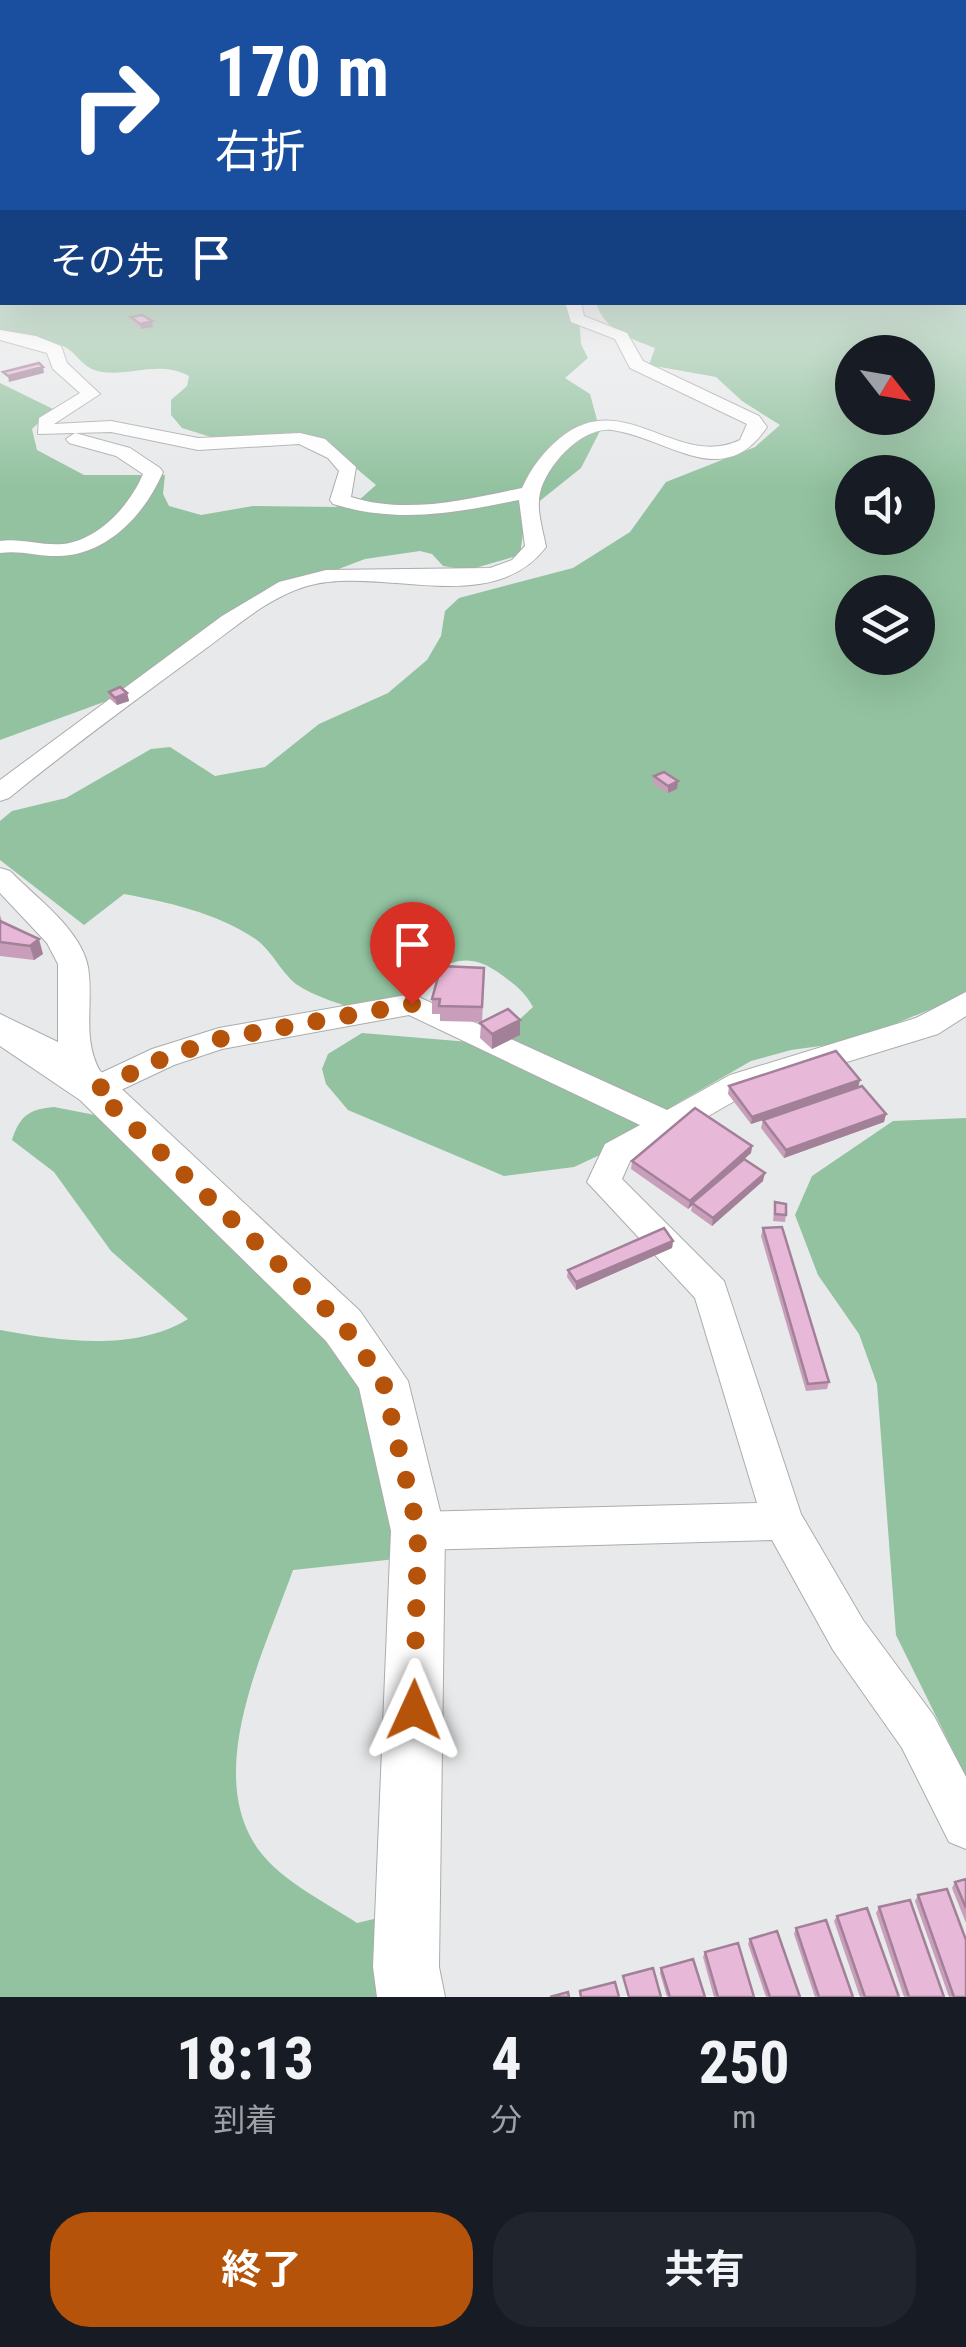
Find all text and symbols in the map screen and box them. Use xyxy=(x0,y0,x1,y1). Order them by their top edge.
text: 170 m xyxy=(215,31,389,113)
icon: right xyxy=(50,40,180,170)
text: 右折 xyxy=(215,125,305,178)
icon: arrive xyxy=(184,230,239,285)
text: その先 xyxy=(50,239,164,283)
north arrow xyxy=(835,335,935,435)
map controls xyxy=(835,335,935,675)
button: sound xyxy=(835,455,935,555)
button: layers xyxy=(835,575,935,675)
pin xyxy=(370,902,455,1005)
icon: arrive xyxy=(385,917,440,972)
position arrow xyxy=(362,1658,466,1762)
text: 18:13 xyxy=(176,2023,314,2094)
text: 4 xyxy=(491,2023,522,2094)
text: 250 xyxy=(699,2027,790,2098)
text: m xyxy=(732,2098,756,2136)
text: 到着 xyxy=(213,2101,277,2139)
text: 分 xyxy=(490,2101,522,2139)
button: 終了 xyxy=(50,2212,473,2327)
button: 共有 xyxy=(493,2212,916,2327)

